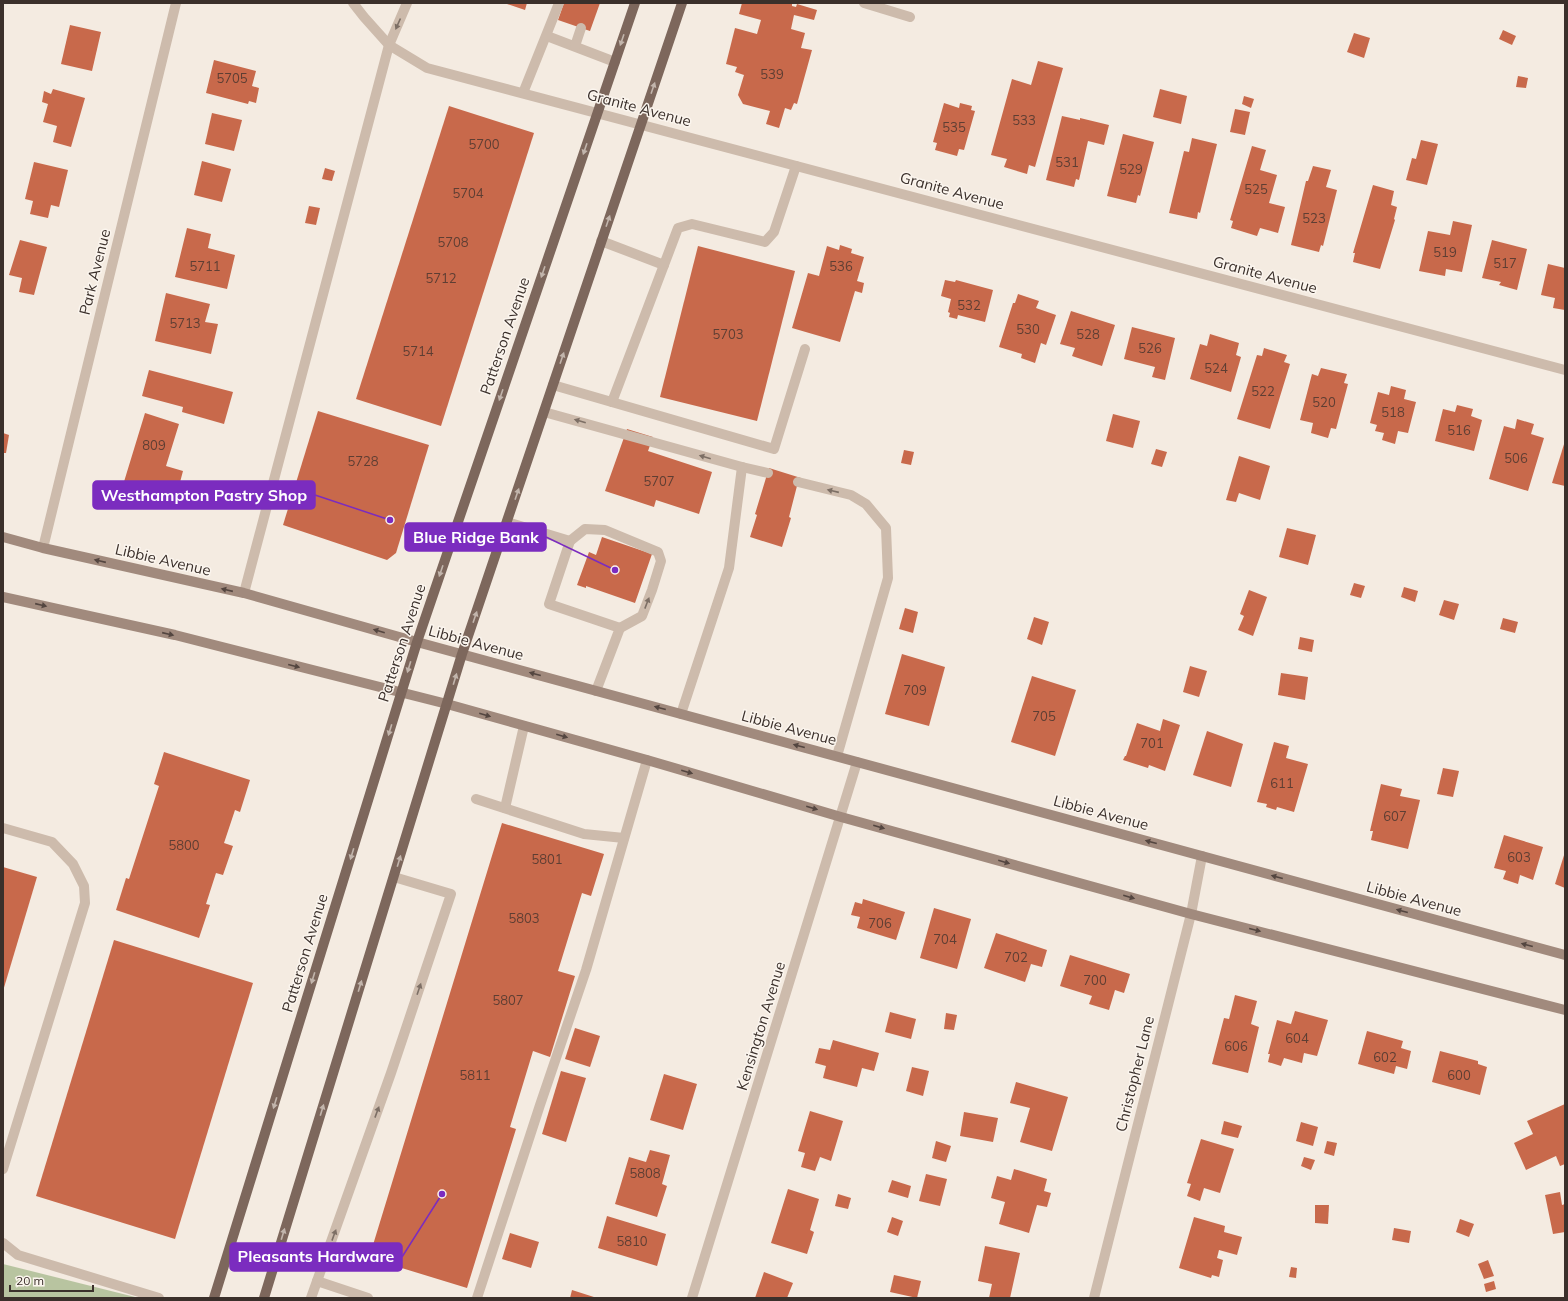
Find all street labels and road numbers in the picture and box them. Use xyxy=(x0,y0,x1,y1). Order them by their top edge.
street label: Granite Avenue xyxy=(585,84,693,131)
street label: Granite Avenue xyxy=(898,167,1006,214)
street label: Park Avenue xyxy=(75,227,114,317)
street label: Granite Avenue xyxy=(1211,251,1319,298)
street label: Patterson Avenue xyxy=(476,275,534,397)
street label: Libbie Avenue xyxy=(113,539,213,580)
street label: Patterson Avenue xyxy=(373,581,430,704)
street label: Libbie Avenue xyxy=(427,621,526,664)
street label: Libbie Avenue xyxy=(740,706,839,749)
street label: Libbie Avenue xyxy=(1052,791,1151,834)
street label: Libbie Avenue xyxy=(1365,877,1464,920)
street label: Patterson Avenue xyxy=(277,891,332,1015)
street label: Kensington Avenue xyxy=(732,959,789,1093)
street label: Christopher Lane xyxy=(1111,1014,1158,1134)

